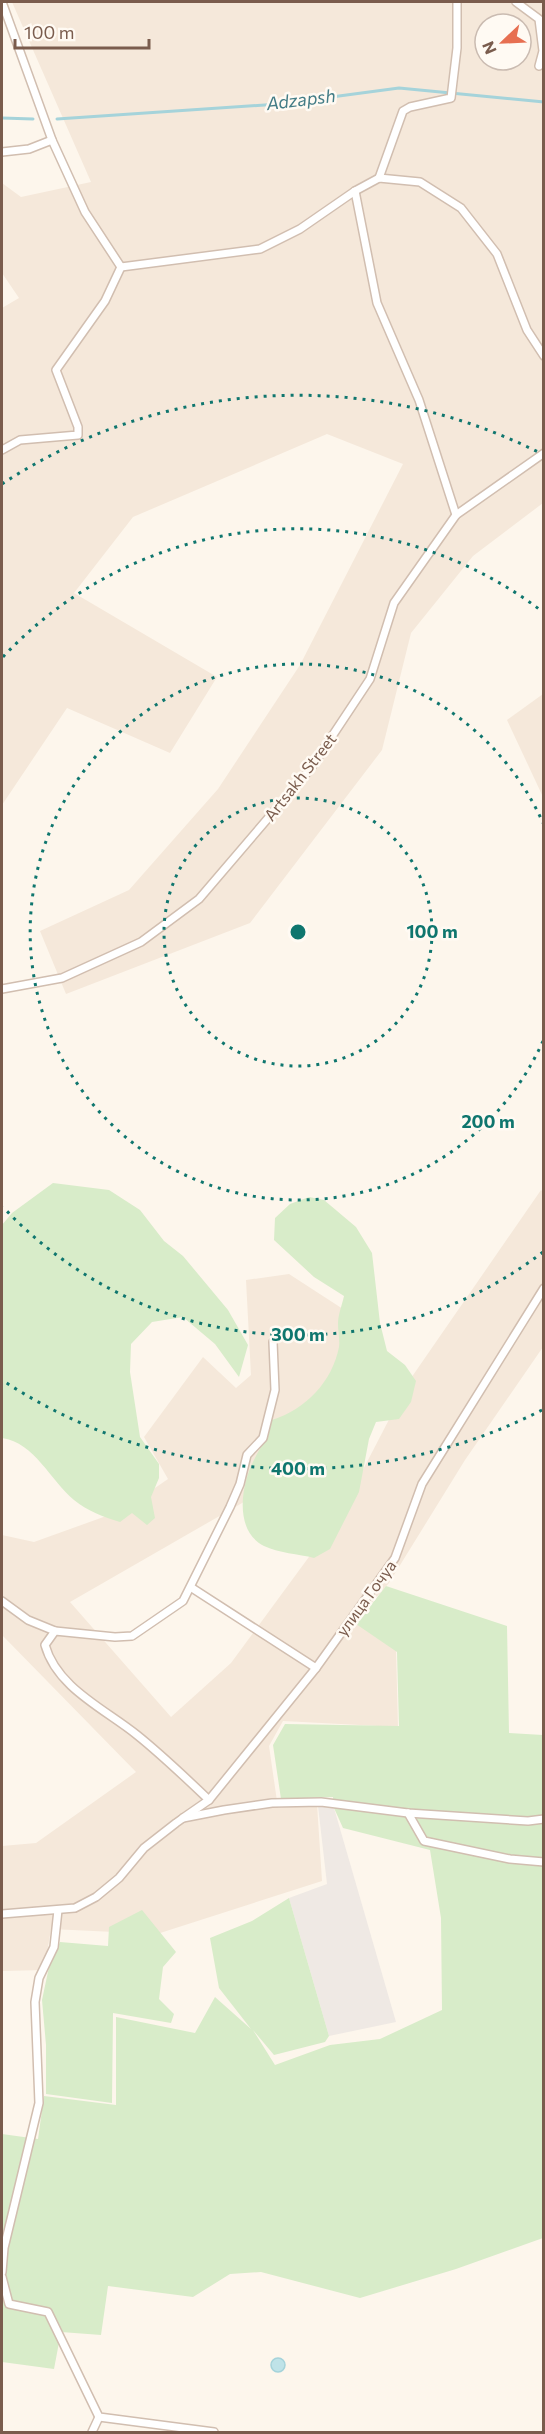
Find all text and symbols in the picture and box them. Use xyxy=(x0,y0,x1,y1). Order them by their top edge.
scale bar xyxy=(15,12,148,50)
north arrow xyxy=(473,12,533,72)
text: 100 m xyxy=(24,21,74,43)
text: N xyxy=(478,39,500,57)
water label: Adzapsh xyxy=(264,84,337,114)
street label: Artsakh Street xyxy=(260,729,340,824)
text: 100 m xyxy=(406,920,458,942)
centre of rings xyxy=(288,922,308,942)
text: 200 m xyxy=(461,1110,515,1132)
text: 300 m xyxy=(271,1323,325,1345)
text: 400 m xyxy=(271,1457,325,1479)
street label: улица Гочуа xyxy=(332,1556,399,1639)

